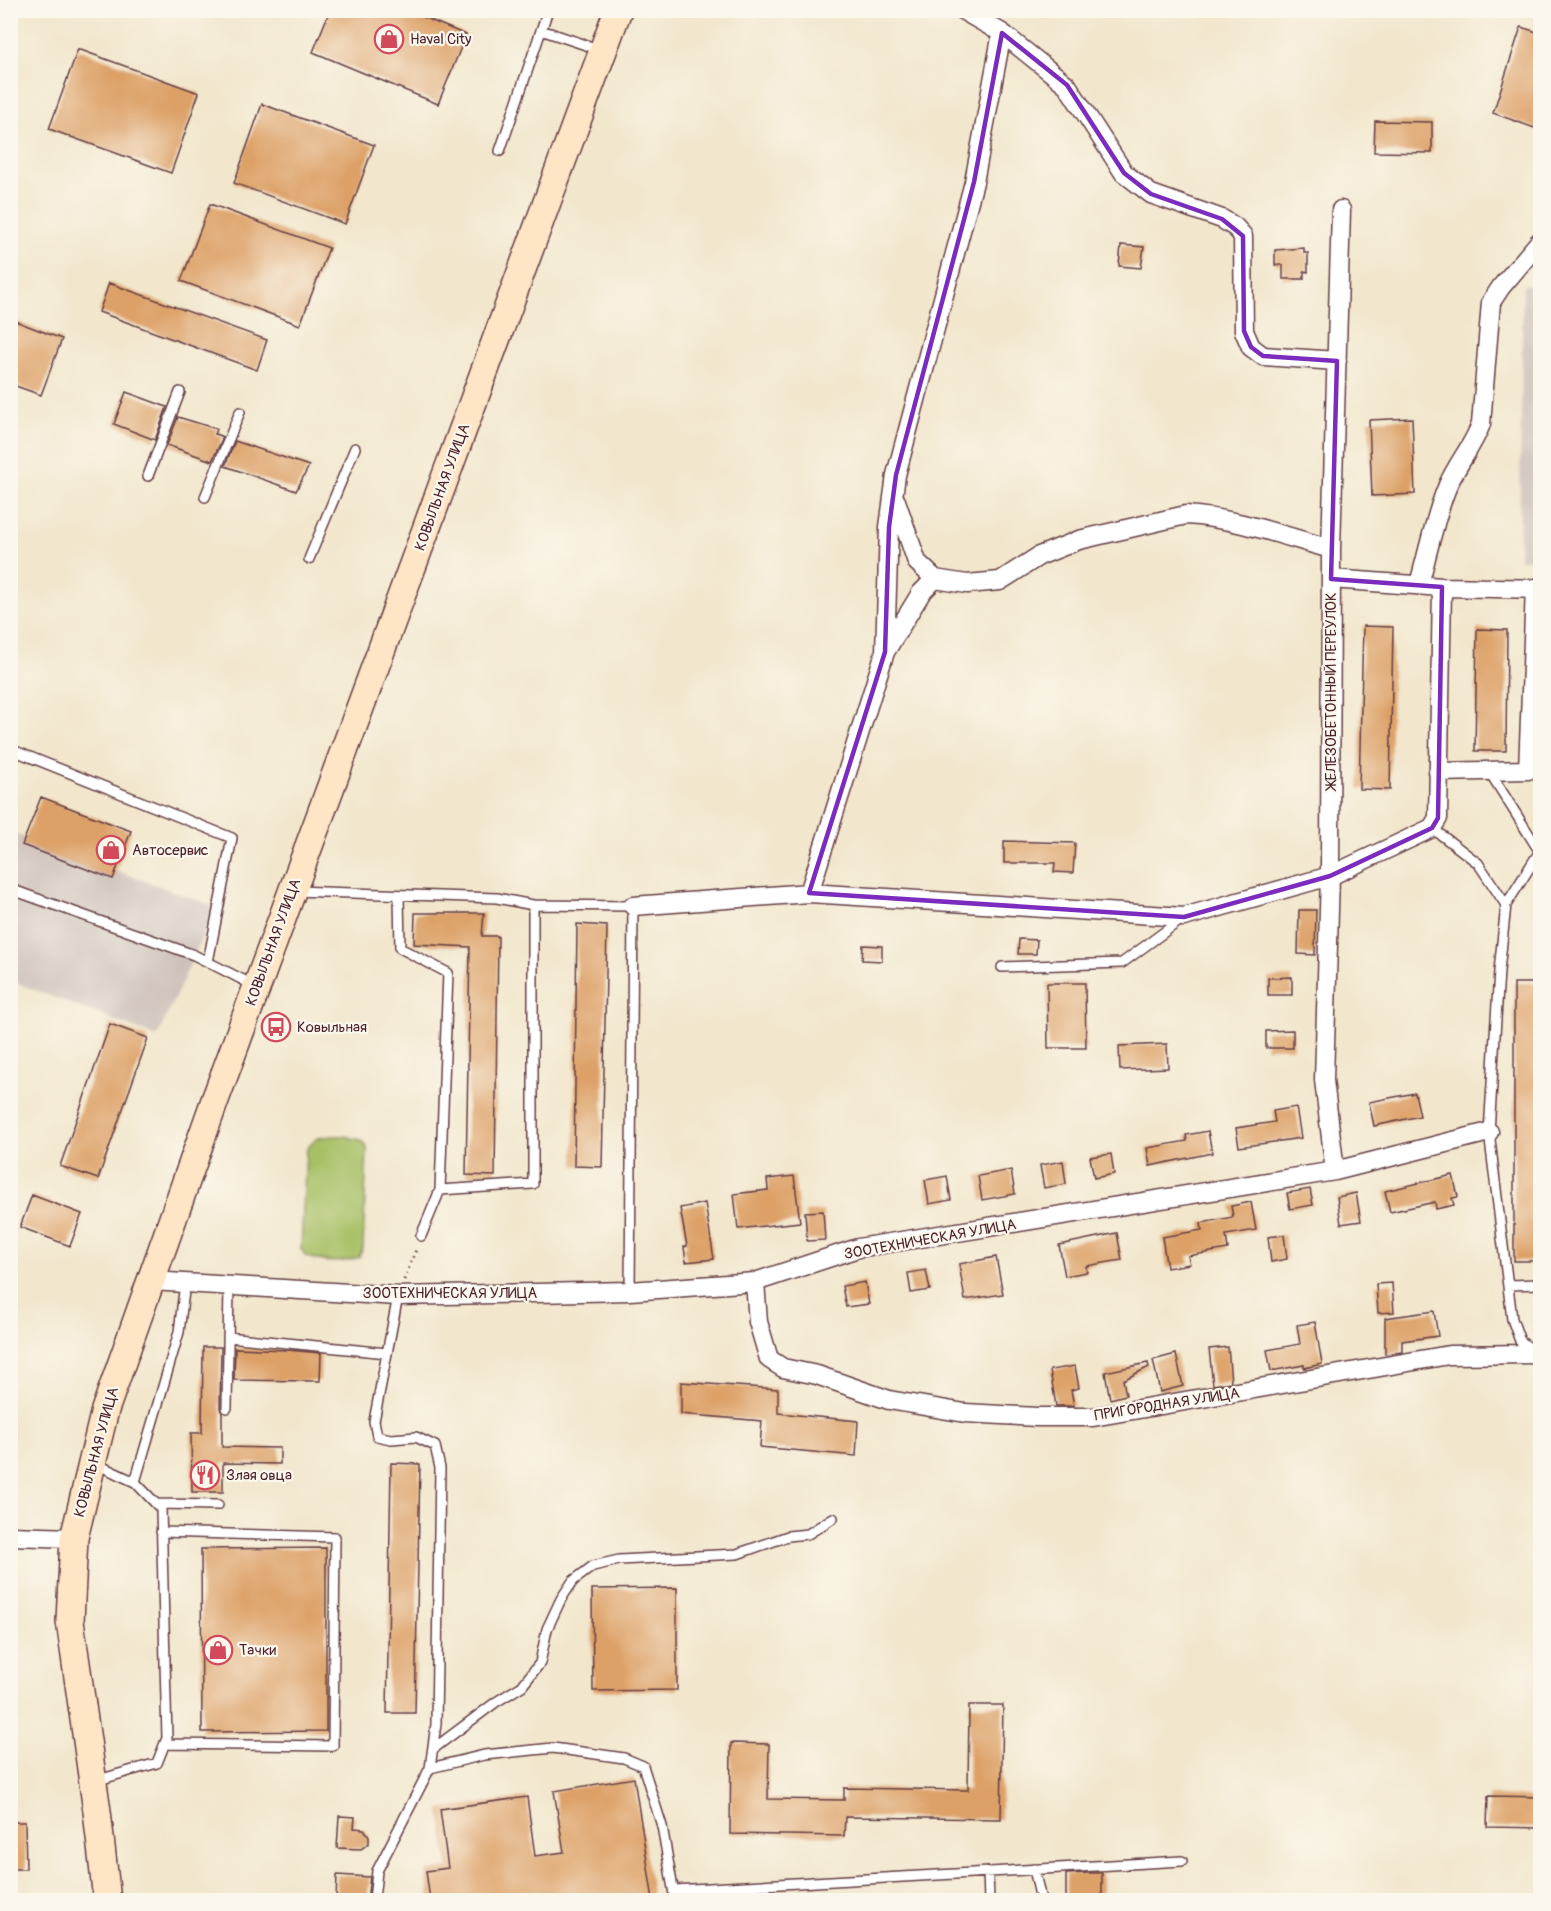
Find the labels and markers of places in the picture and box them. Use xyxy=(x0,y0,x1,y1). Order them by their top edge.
shop icon: Haval Сity xyxy=(373,23,405,55)
place label: Haval Сity xyxy=(410,30,472,49)
shop icon: Автосервис xyxy=(95,834,127,866)
place label: Автосервис xyxy=(132,841,209,860)
bus stop icon: Ковыльная xyxy=(260,1011,292,1043)
place label: Ковыльная xyxy=(297,1018,367,1037)
restaurant icon: Злая овца xyxy=(189,1459,221,1491)
place label: Злая овца xyxy=(226,1466,292,1485)
shop icon: Тачки xyxy=(202,1634,234,1666)
place label: Тачки xyxy=(239,1641,277,1660)

